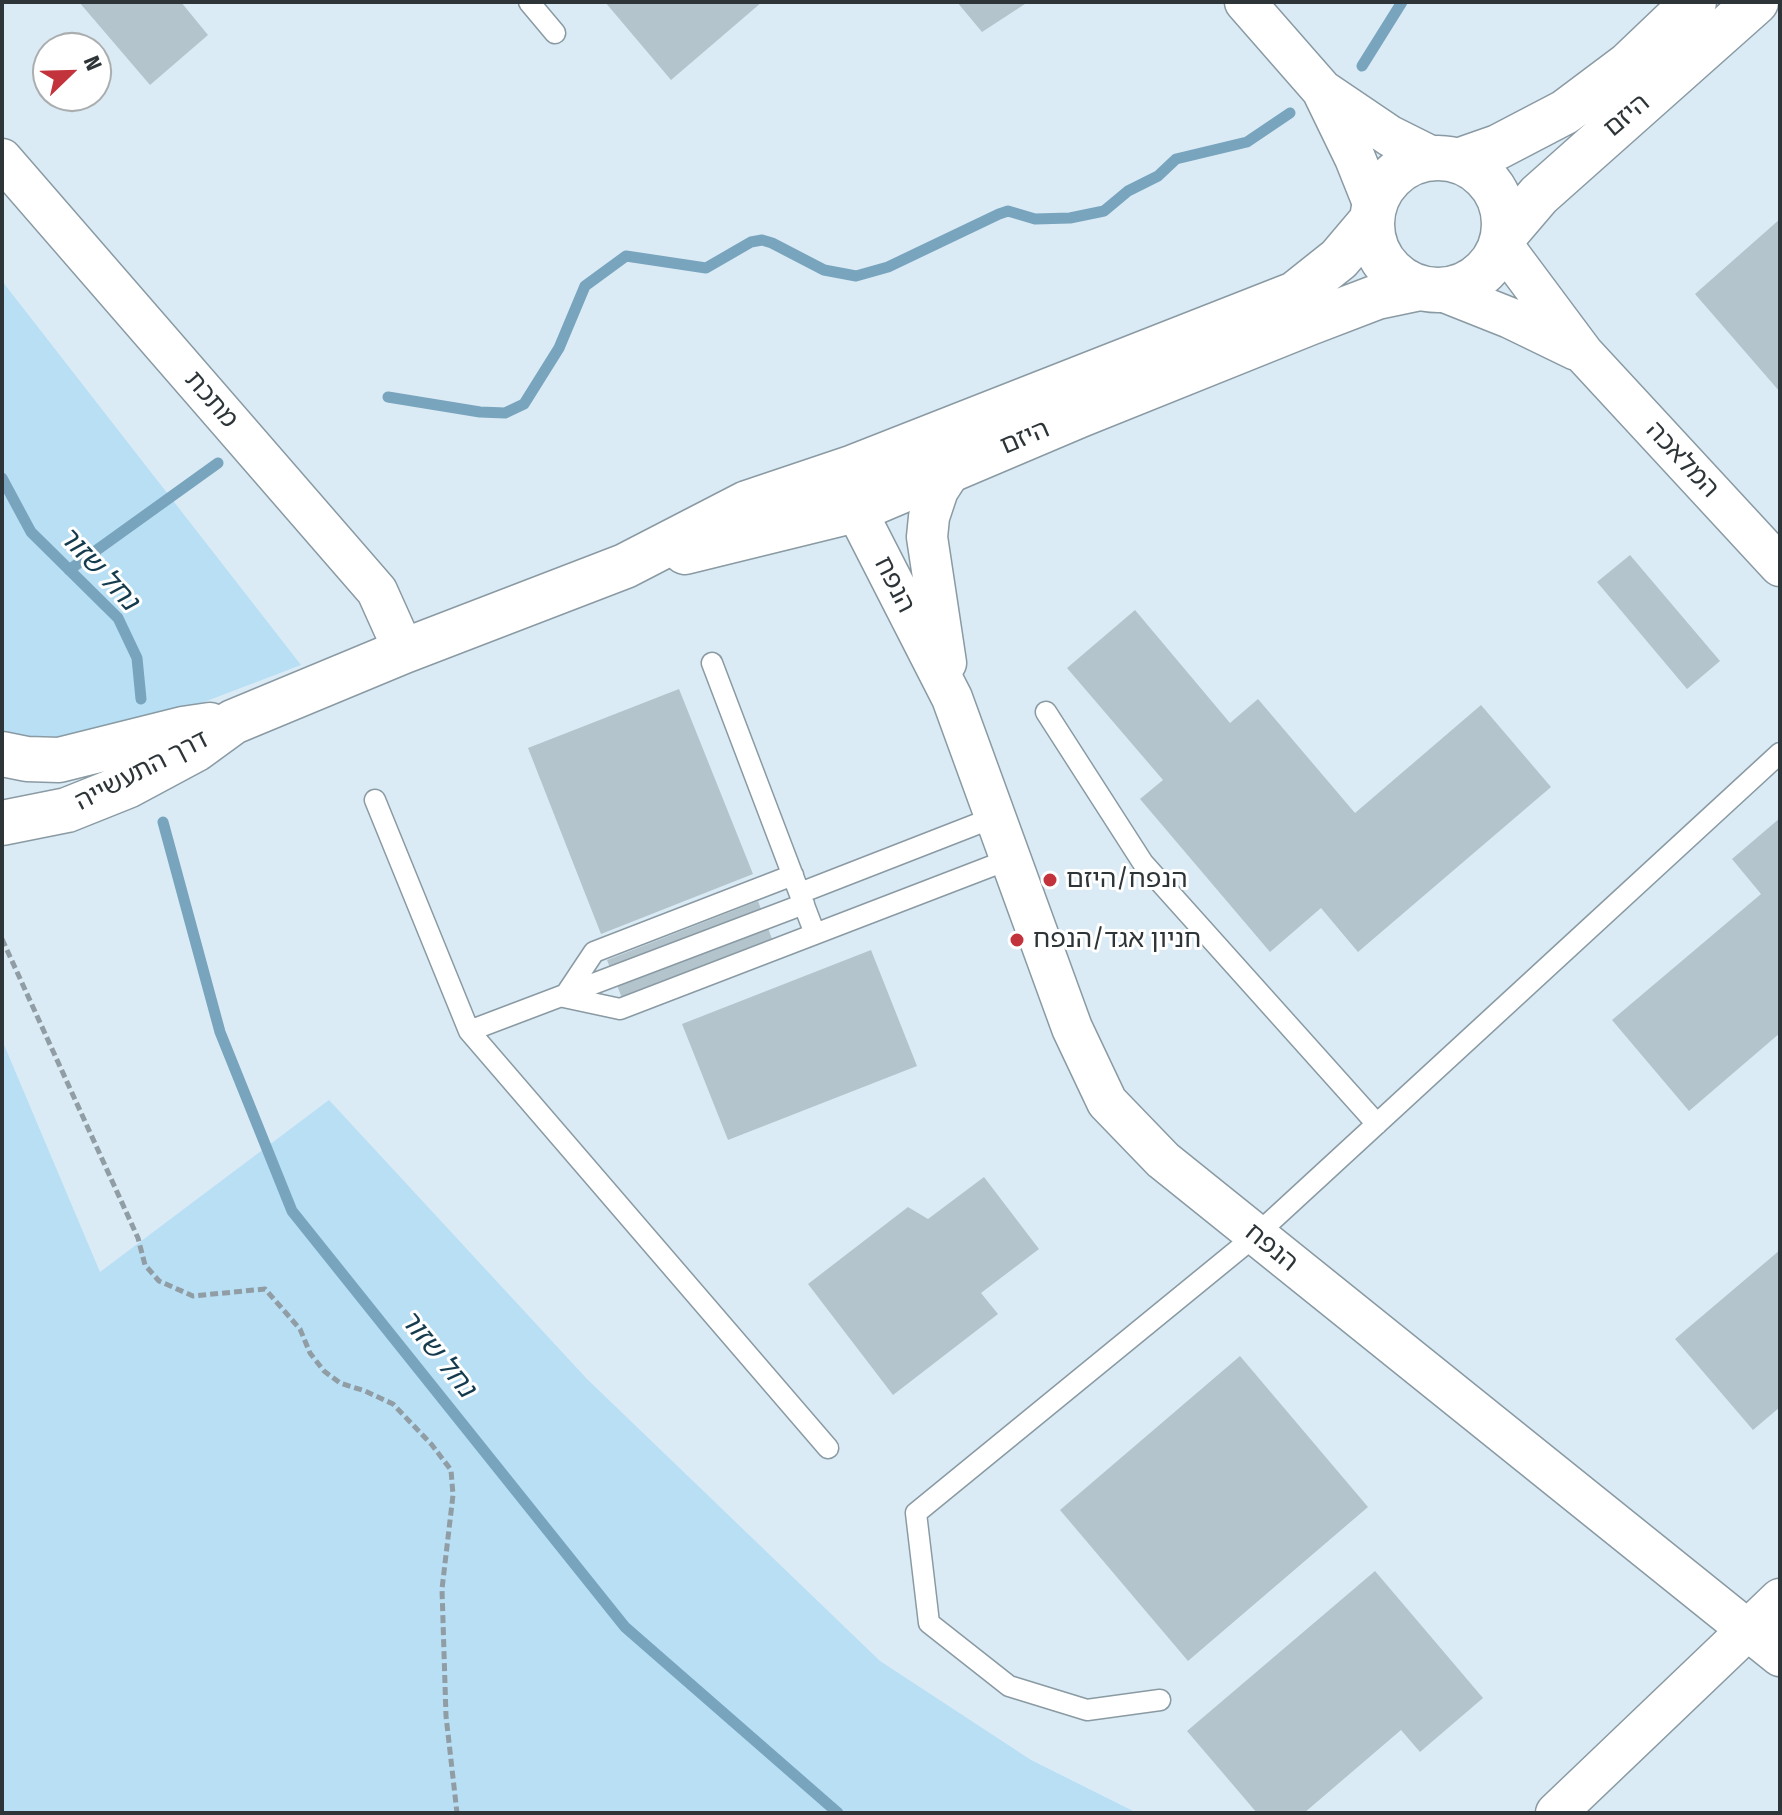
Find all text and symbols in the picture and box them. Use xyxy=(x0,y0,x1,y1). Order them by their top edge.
north arrow xyxy=(32,32,112,112)
text: N xyxy=(78,52,108,75)
street label: היזם xyxy=(1598,88,1656,144)
street label: מתכת xyxy=(178,365,244,435)
street label: היזם xyxy=(996,414,1054,462)
street label: המלאכה xyxy=(1639,415,1725,505)
water label: נחל שזור xyxy=(51,520,145,618)
street label: הנפח xyxy=(867,552,921,618)
street label: דרך התעשייה xyxy=(70,724,214,818)
place label: הנפח/היזם xyxy=(1066,864,1187,896)
marker: הנפח/היזם xyxy=(1041,871,1059,889)
place label: חניון אגד/הנפח xyxy=(1033,924,1201,956)
marker: חניון אגד/הנפח xyxy=(1008,931,1026,949)
street label: הנפח xyxy=(1238,1217,1304,1279)
water label: נחל שזור xyxy=(392,1304,482,1404)

